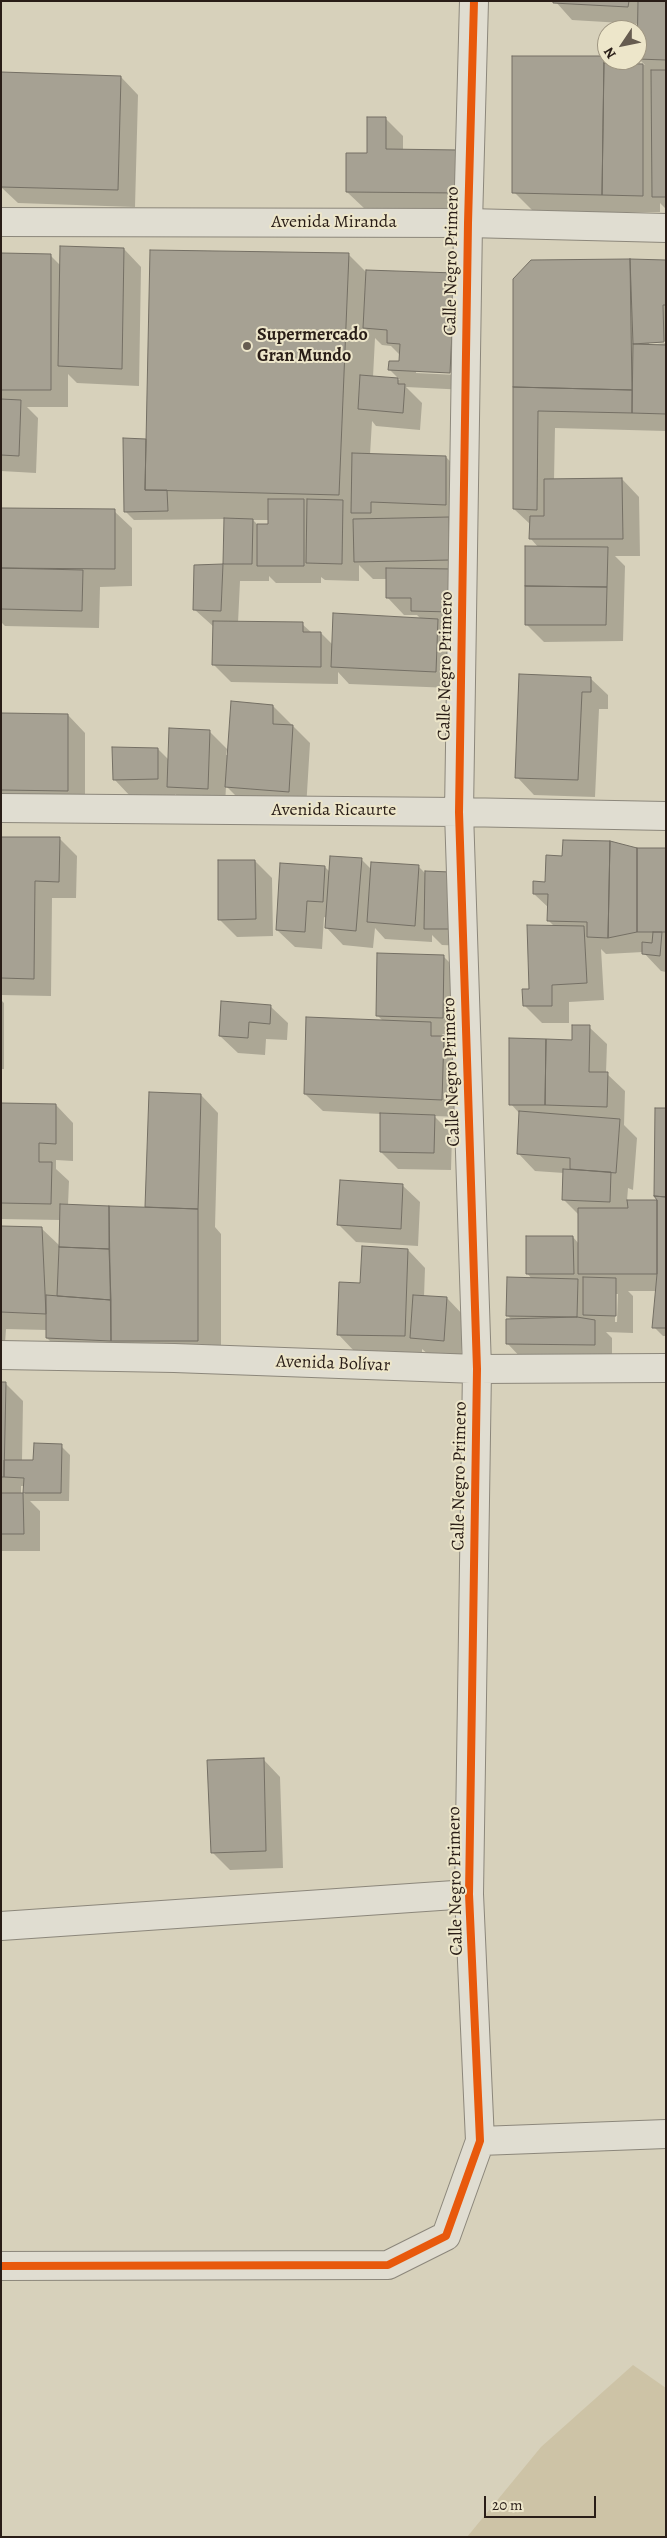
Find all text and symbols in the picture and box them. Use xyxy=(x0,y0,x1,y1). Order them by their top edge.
north arrow xyxy=(597,20,647,70)
text: N xyxy=(599,44,621,63)
street label: Calle Negro Primero xyxy=(440,186,464,336)
street label: Avenida Miranda xyxy=(271,212,397,234)
place label: Supermercado Gran Mundo xyxy=(257,325,368,368)
marker: Supermercado Gran Mundo xyxy=(241,340,253,352)
street label: Calle Negro Primero xyxy=(434,591,458,741)
street label: Avenida Ricaurte xyxy=(272,800,396,822)
street label: Calle Negro Primero xyxy=(439,997,465,1147)
street label: Avenida Bolívar xyxy=(275,1351,391,1377)
street label: Calle Negro Primero xyxy=(448,1401,472,1551)
street label: Calle Negro Primero xyxy=(444,1806,468,1956)
scale bar xyxy=(487,2486,600,2518)
text: 20 m xyxy=(492,2495,523,2515)

